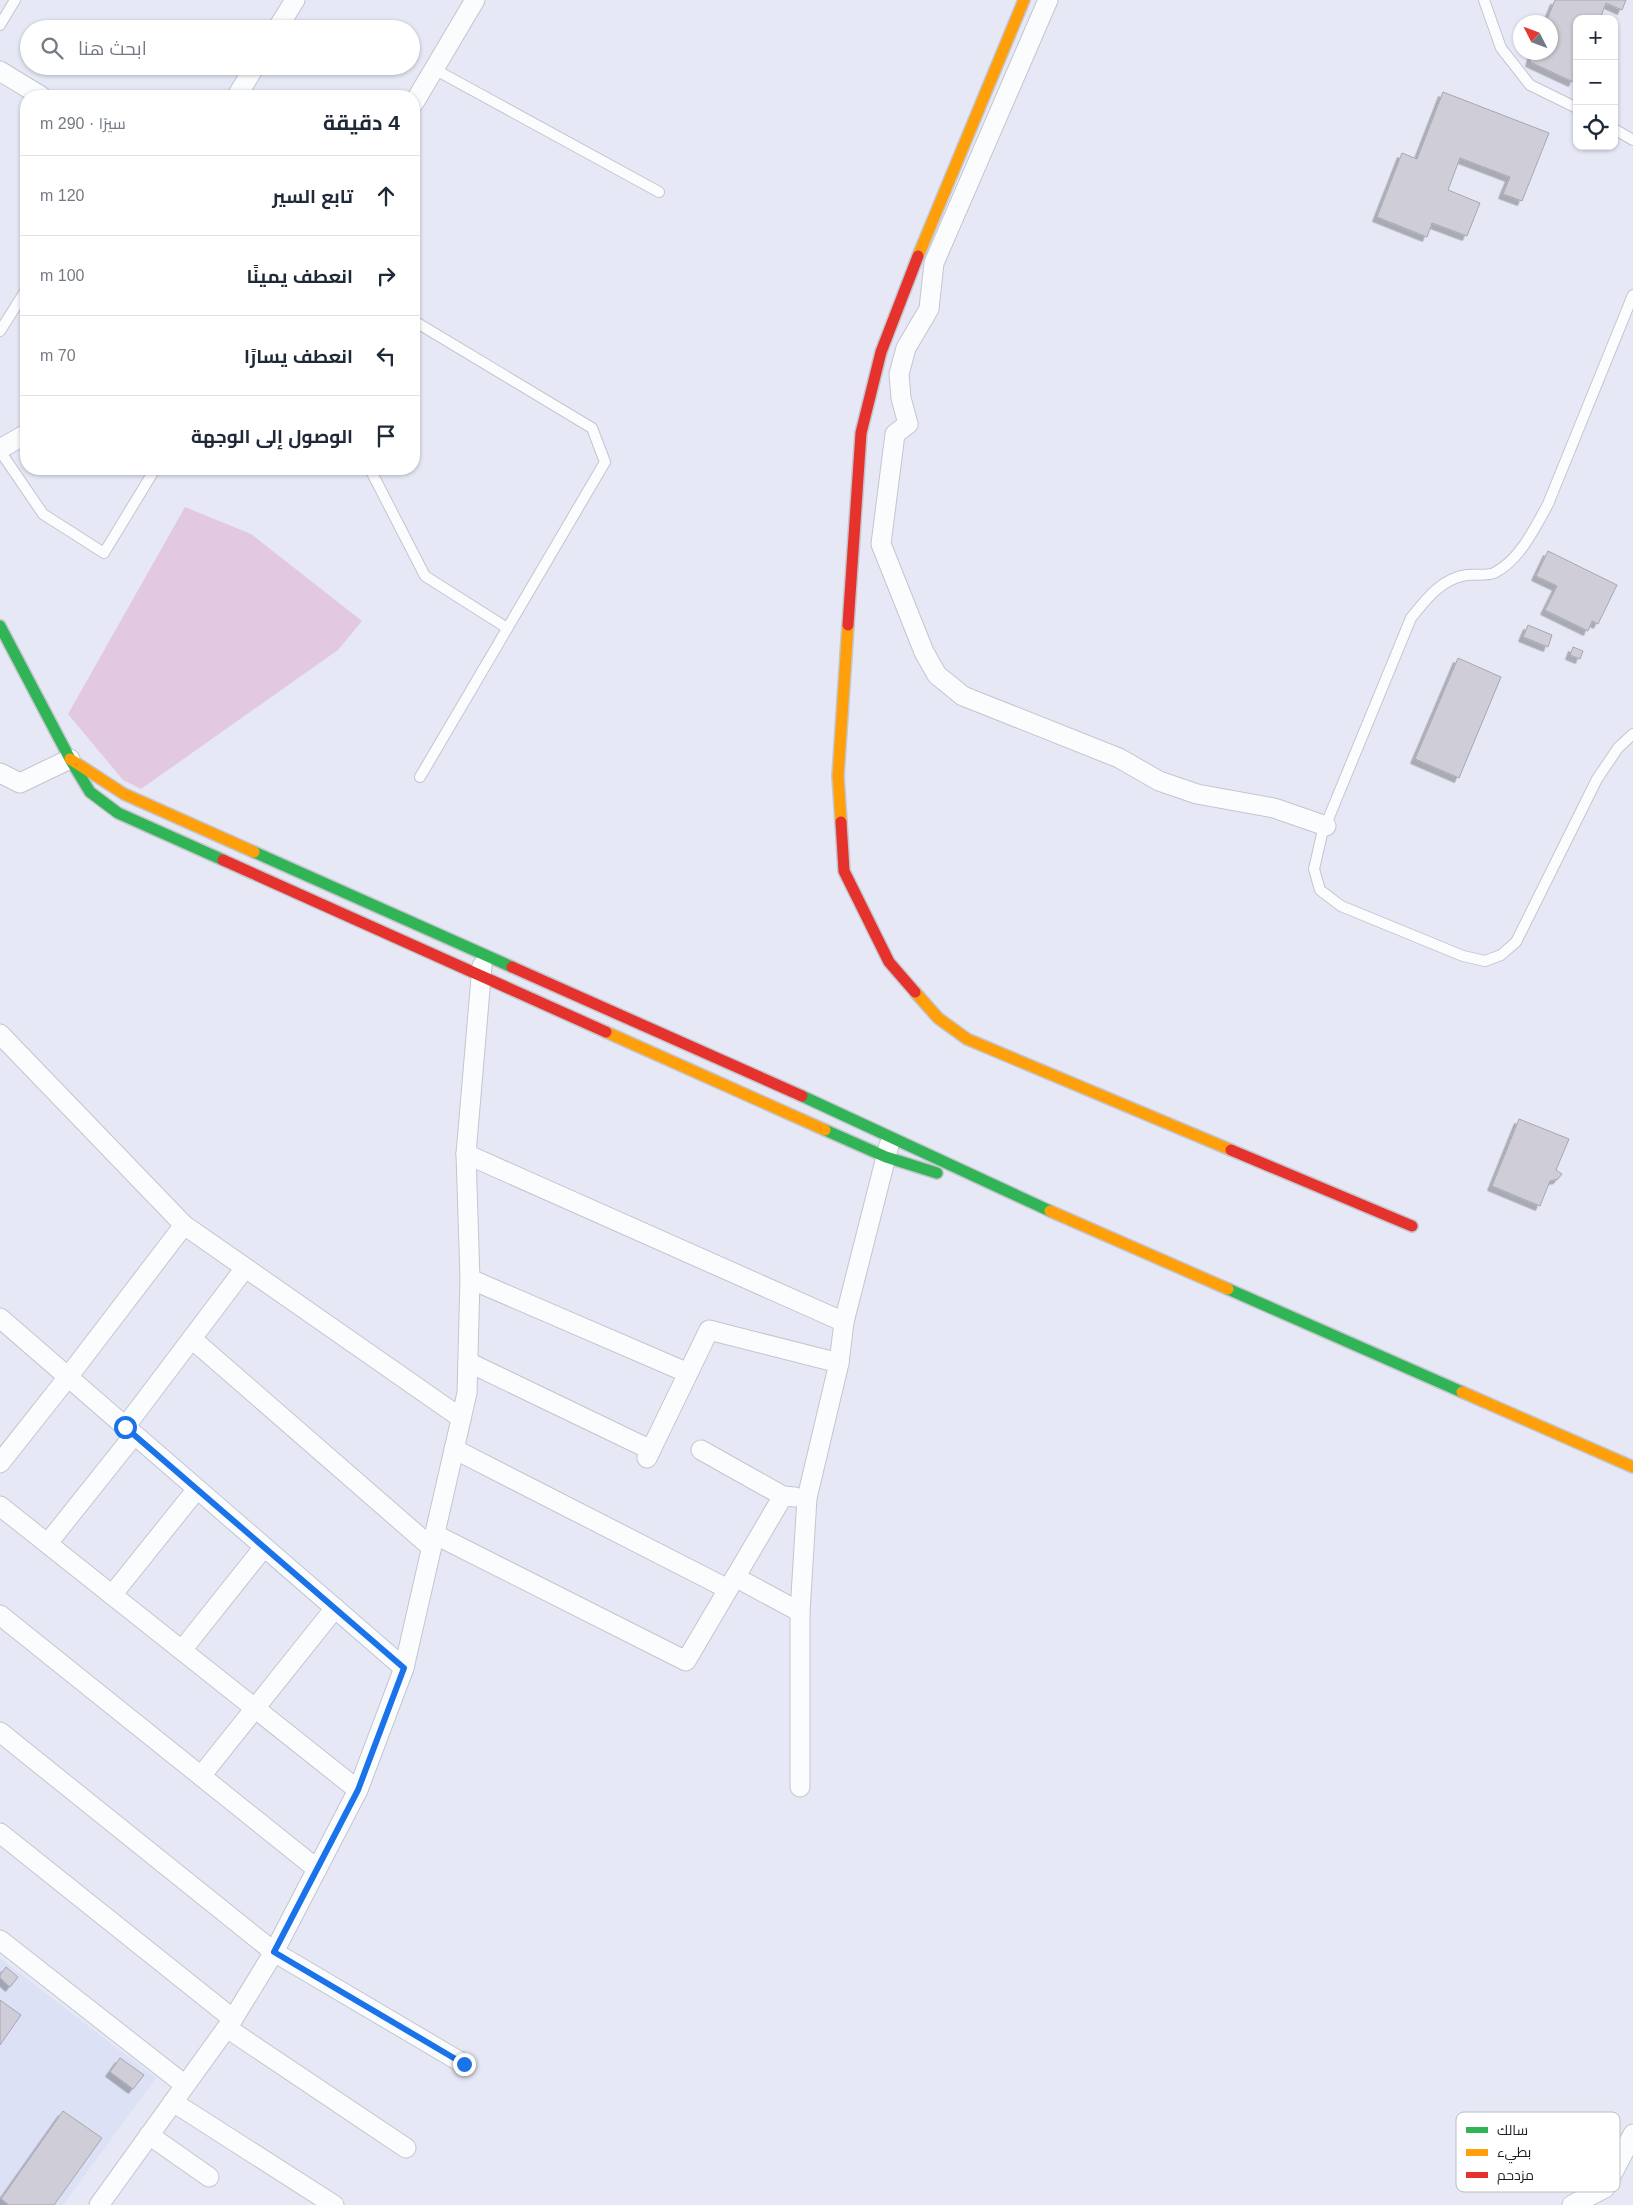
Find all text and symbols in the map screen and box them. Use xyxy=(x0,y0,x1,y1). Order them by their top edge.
north arrow xyxy=(1513,15,1558,60)
map controls xyxy=(1573,15,1618,150)
button: + xyxy=(1573,15,1618,60)
search box xyxy=(20,20,420,75)
icon: search xyxy=(38,34,66,62)
text: ابحث هنا xyxy=(78,38,147,59)
button: − xyxy=(1573,60,1618,105)
button: locate xyxy=(1573,105,1618,150)
text: 4 دقيقة xyxy=(323,111,400,134)
text: سيرًا · 290 m xyxy=(40,115,126,132)
icon: ahead xyxy=(372,182,400,210)
text: تابع السير xyxy=(272,186,353,207)
text: 120 m xyxy=(40,187,84,204)
icon: right xyxy=(372,262,400,290)
text: انعطف يمينًا xyxy=(246,266,353,287)
text: 100 m xyxy=(40,267,84,284)
icon: left xyxy=(372,342,400,370)
text: انعطف يسارًا xyxy=(244,346,353,367)
text: 70 m xyxy=(40,347,76,364)
icon: arrive xyxy=(372,422,400,450)
text: الوصول إلى الوجهة xyxy=(191,426,353,447)
route start xyxy=(114,1416,137,1439)
route end xyxy=(453,2053,476,2076)
legend xyxy=(1456,2112,1620,2192)
text: سالك xyxy=(1497,2122,1528,2138)
text: بطيء xyxy=(1497,2144,1531,2164)
text: مزدحم xyxy=(1497,2167,1534,2185)

